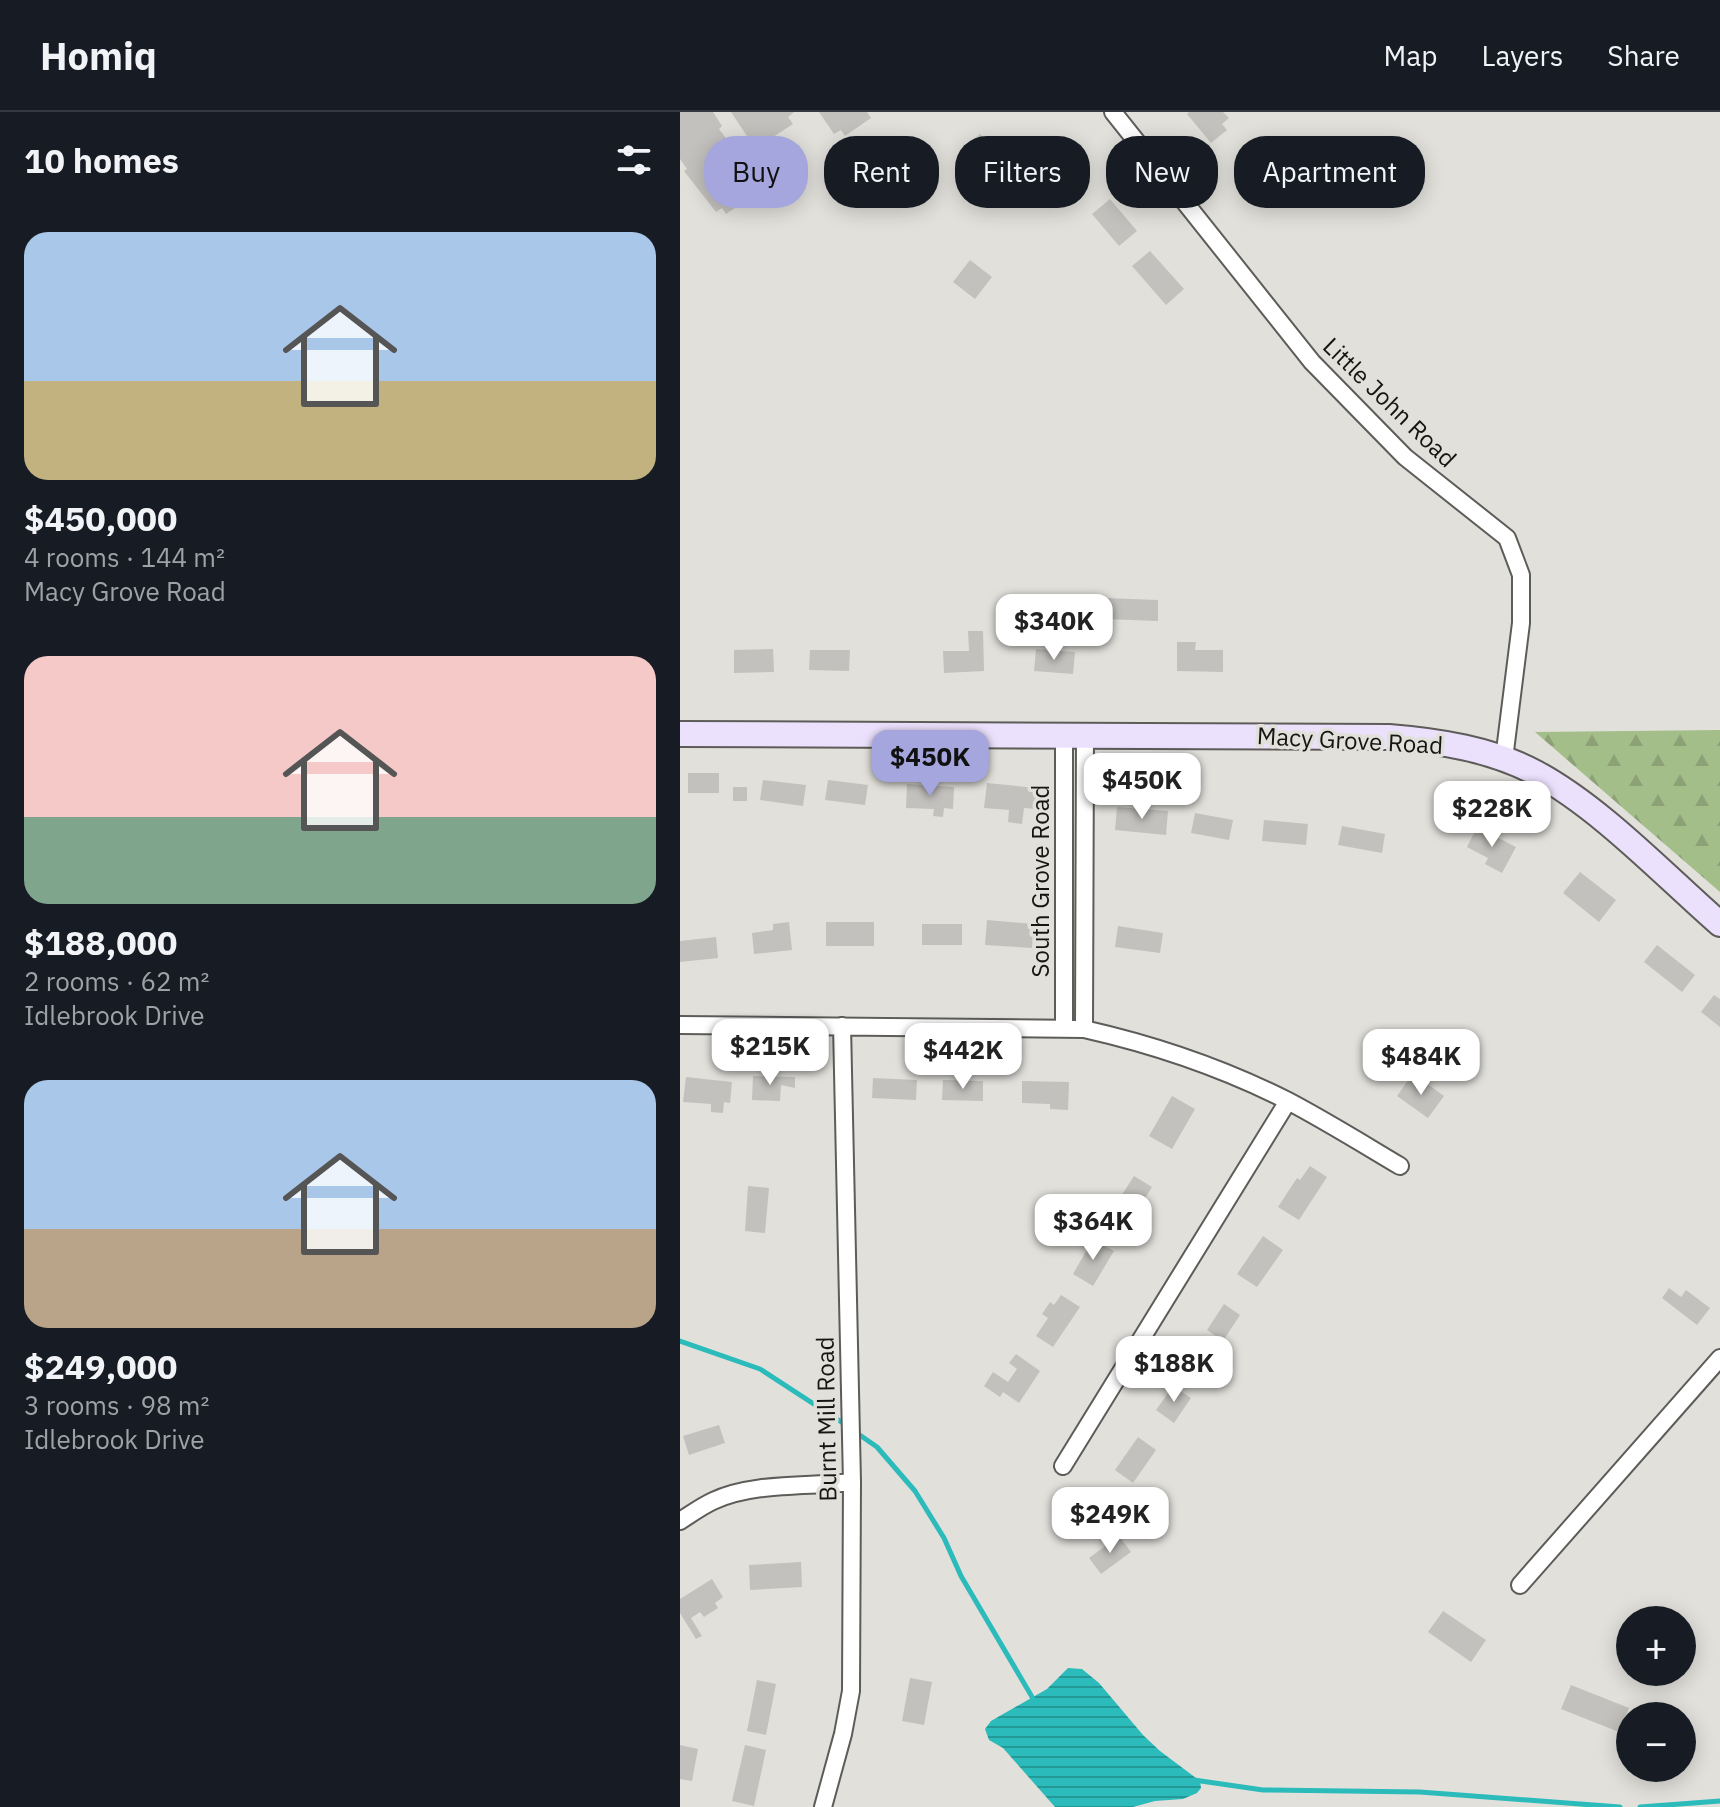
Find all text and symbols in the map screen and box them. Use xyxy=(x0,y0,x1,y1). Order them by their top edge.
text: Homiq xyxy=(40,31,157,80)
text: Map xyxy=(1383,37,1437,74)
text: Layers xyxy=(1481,37,1563,74)
text: Share xyxy=(1607,37,1680,74)
chip: Buy xyxy=(704,136,808,208)
chip: Rent xyxy=(824,136,939,208)
chip: Filters xyxy=(955,136,1090,208)
chip: New xyxy=(1106,136,1218,208)
chip: Apartment xyxy=(1234,136,1425,208)
text: 10 homes xyxy=(24,138,179,182)
icon: filters xyxy=(612,138,656,182)
icon: home xyxy=(268,284,412,428)
street label: Little John Road xyxy=(1316,330,1464,474)
text: $450,000 xyxy=(24,496,177,540)
text: 4 rooms · 144 m² xyxy=(24,540,225,574)
text: Macy Grove Road xyxy=(24,574,226,608)
pin: $340K xyxy=(998,594,1110,662)
text: $340K xyxy=(1014,603,1094,637)
icon: home xyxy=(268,708,412,852)
street label: Macy Grove Road xyxy=(1256,719,1444,761)
pin: $450K xyxy=(874,730,986,798)
text: $450K xyxy=(890,739,970,773)
pin: $450K xyxy=(1086,753,1198,821)
text: $450K xyxy=(1102,762,1182,796)
pin: $228K xyxy=(1436,781,1548,849)
street label: South Grove Road xyxy=(1024,785,1056,977)
text: $228K xyxy=(1452,790,1532,824)
text: $188,000 xyxy=(24,920,177,964)
text: 2 rooms · 62 m² xyxy=(24,964,209,998)
text: Idlebrook Drive xyxy=(24,998,205,1032)
pin: $215K xyxy=(714,1019,826,1087)
pin: $442K xyxy=(907,1023,1019,1091)
text: $215K xyxy=(730,1028,810,1062)
pin: $484K xyxy=(1365,1029,1477,1097)
text: $442K xyxy=(923,1032,1003,1066)
text: $484K xyxy=(1381,1038,1461,1072)
icon: home xyxy=(268,1132,412,1276)
pin: $364K xyxy=(1037,1194,1149,1262)
text: $364K xyxy=(1053,1203,1133,1237)
street label: Burnt Mill Road xyxy=(809,1336,843,1502)
pin: $188K xyxy=(1118,1336,1230,1404)
text: $249,000 xyxy=(24,1344,177,1388)
text: $188K xyxy=(1134,1345,1214,1379)
text: 3 rooms · 98 m² xyxy=(24,1388,209,1422)
text: Idlebrook Drive xyxy=(24,1422,205,1456)
pin: $249K xyxy=(1054,1487,1166,1555)
text: $249K xyxy=(1070,1496,1150,1530)
map controls xyxy=(1616,1606,1696,1782)
button: + xyxy=(1616,1606,1696,1686)
button: − xyxy=(1616,1702,1696,1782)

